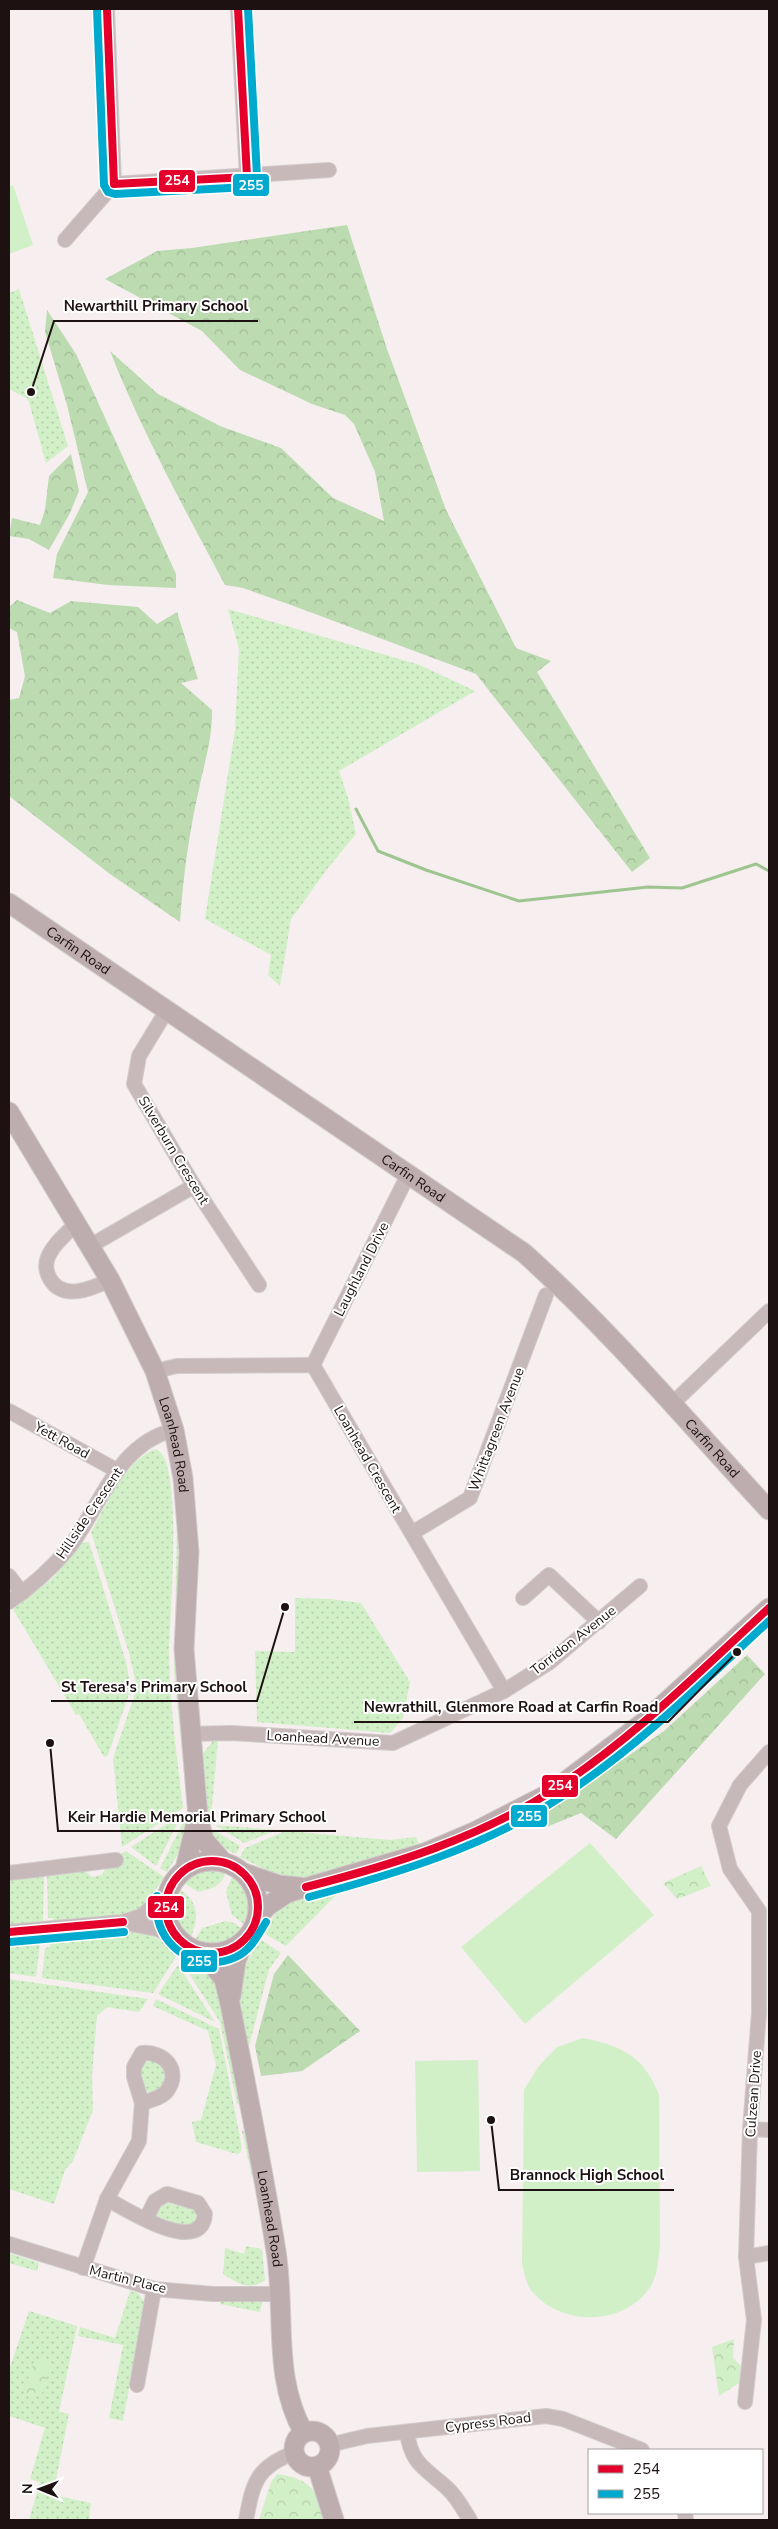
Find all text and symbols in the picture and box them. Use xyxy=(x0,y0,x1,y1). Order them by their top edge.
line badge: 254 xyxy=(158,169,196,193)
text: 254 xyxy=(164,171,190,190)
line badge: 255 xyxy=(232,173,270,197)
text: 255 xyxy=(238,176,264,195)
callout: Newarthill Primary School xyxy=(54,291,258,321)
text: Newarthill Primary School xyxy=(64,296,249,316)
street label: Carfin Road xyxy=(42,922,114,979)
street label: Silverburn Crescent xyxy=(134,1093,213,1208)
street label: Carfin Road xyxy=(377,1150,449,1207)
street label: Laughland Drive xyxy=(329,1219,393,1320)
street label: Whittagreen Avenue xyxy=(464,1365,529,1494)
street label: Loanhead Road xyxy=(154,1394,193,1493)
street label: Loanhead Crescent xyxy=(329,1402,406,1516)
street label: Carfin Road xyxy=(680,1415,744,1482)
street label: Yett Road xyxy=(30,1417,93,1463)
street label: Hillside Crescent xyxy=(52,1464,127,1563)
street label: Torridon Avenue xyxy=(527,1601,620,1680)
callout: St Teresa's Primary School xyxy=(51,1671,257,1701)
text: St Teresa's Primary School xyxy=(61,1677,247,1697)
callout: Newrathill, Glenmore Road at Carfin Road xyxy=(354,1692,668,1722)
text: Newrathill, Glenmore Road at Carfin Road xyxy=(364,1697,658,1717)
street label: Loanhead Avenue xyxy=(266,1726,380,1751)
line badge: 254 xyxy=(541,1774,579,1798)
text: 254 xyxy=(547,1776,573,1795)
callout: Keir Hardie Memorial Primary School xyxy=(58,1801,336,1831)
line badge: 255 xyxy=(510,1804,548,1828)
text: Keir Hardie Memorial Primary School xyxy=(68,1807,326,1827)
text: 255 xyxy=(516,1807,542,1826)
line badge: 254 xyxy=(147,1895,185,1919)
text: 254 xyxy=(153,1898,179,1917)
line badge: 255 xyxy=(180,1949,218,1973)
text: 255 xyxy=(186,1952,212,1971)
street label: Culzean Drive xyxy=(741,2050,766,2138)
callout: Brannock High School xyxy=(499,2160,674,2190)
text: Brannock High School xyxy=(510,2165,664,2185)
street label: Loanhead Road xyxy=(252,2169,287,2268)
street label: Martin Place xyxy=(87,2261,168,2298)
street label: Cypress Road xyxy=(444,2408,532,2437)
legend xyxy=(588,2449,763,2514)
text: 254 xyxy=(633,2459,660,2479)
north arrow xyxy=(15,2464,65,2514)
text: N xyxy=(18,2483,37,2494)
text: 255 xyxy=(633,2484,660,2504)

